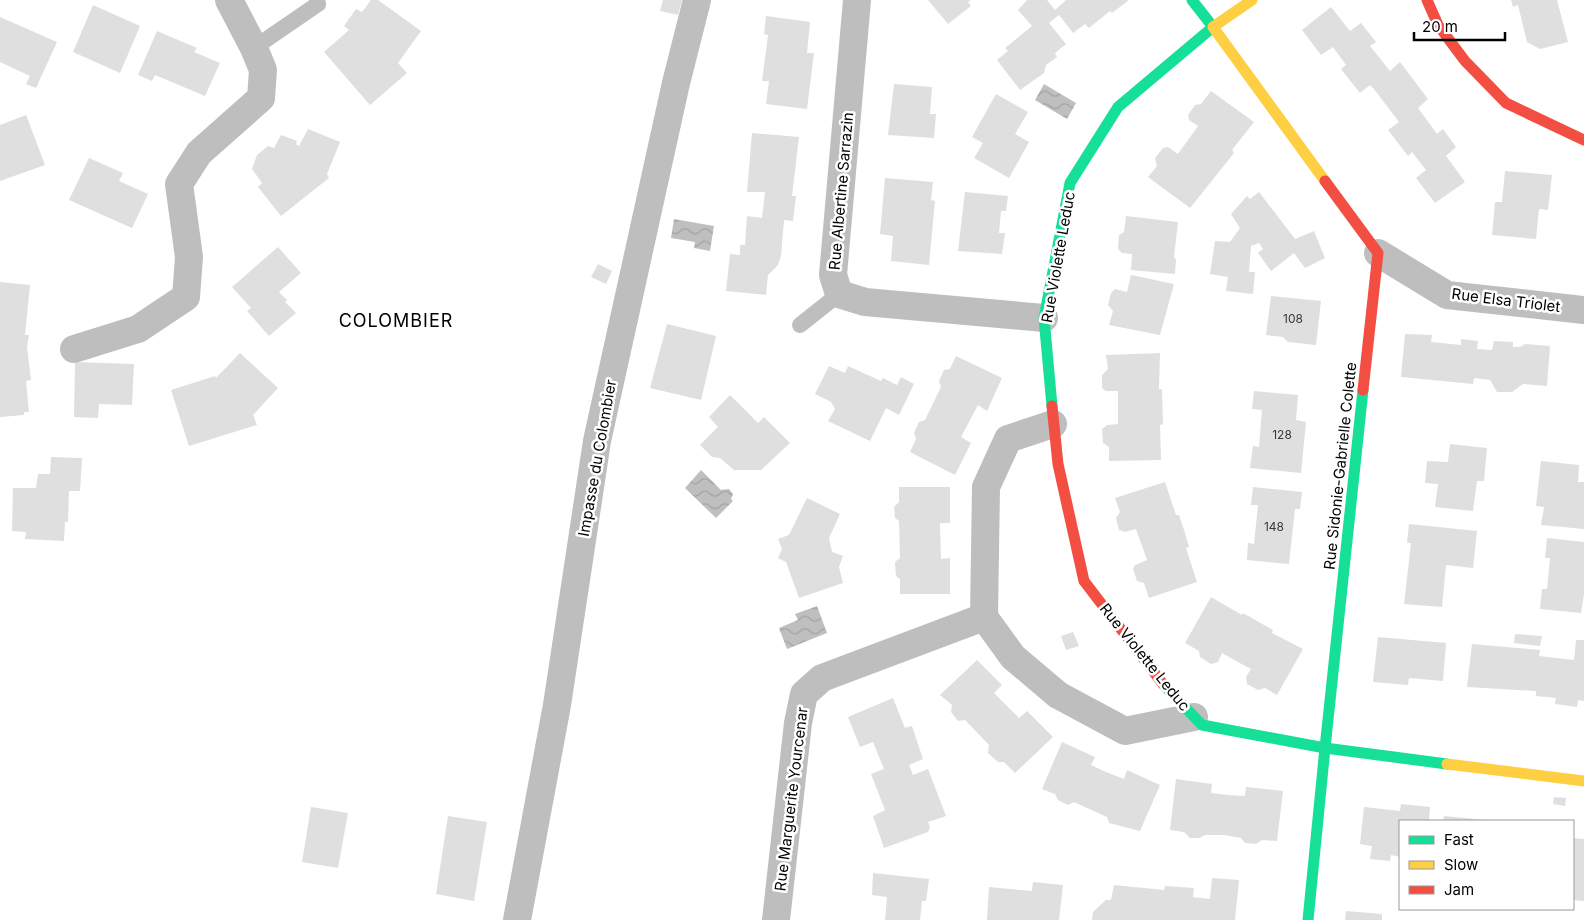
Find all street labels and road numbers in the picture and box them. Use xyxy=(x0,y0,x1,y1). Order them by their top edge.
street label: Rue Albertine Sarrazin xyxy=(825,111,857,271)
street label: Rue Violette Leduc xyxy=(1037,190,1079,324)
street label: Rue Elsa Triolet xyxy=(1451,284,1561,316)
street label: Rue Sidonie-Gabrielle Colette xyxy=(1320,361,1360,571)
street label: Impasse du Colombier xyxy=(574,378,620,538)
street label: Rue Violette Leduc xyxy=(1096,599,1194,715)
street label: Rue Marguerite Yourcenar xyxy=(770,705,812,892)

